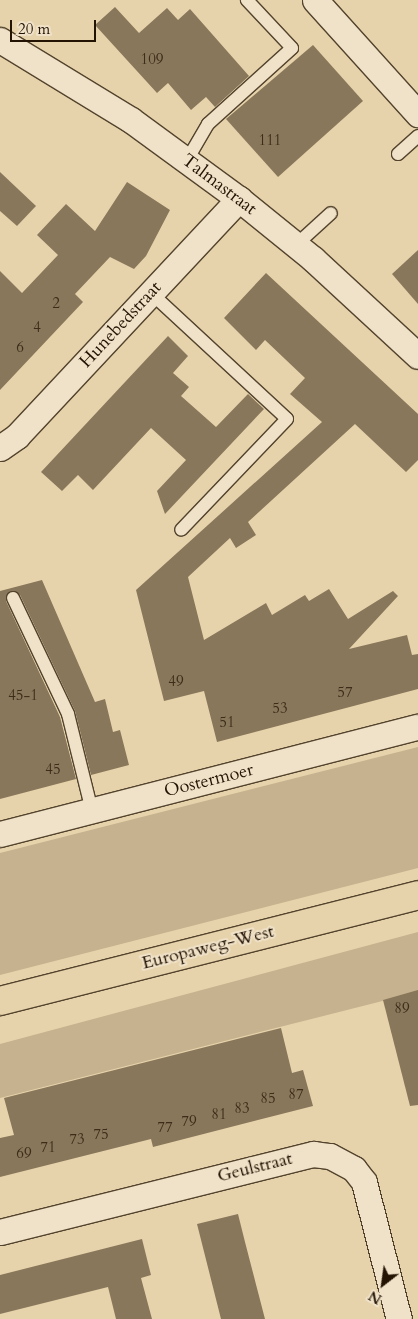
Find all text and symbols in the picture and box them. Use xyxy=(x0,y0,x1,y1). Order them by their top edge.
scale bar xyxy=(12,10,99,42)
text: 20 m xyxy=(18,19,50,39)
house number: 109 xyxy=(140,51,164,69)
house number: 111 xyxy=(258,132,282,150)
street label: Talmastraat xyxy=(177,150,261,220)
street label: Hunebedstraat xyxy=(76,277,166,373)
house number: 2 xyxy=(52,295,60,313)
house number: 4 xyxy=(33,319,41,337)
house number: 6 xyxy=(16,339,24,357)
house number: 49 xyxy=(168,673,184,691)
house number: 57 xyxy=(337,684,353,702)
house number: 45-1 xyxy=(8,687,38,705)
house number: 53 xyxy=(272,700,288,718)
house number: 51 xyxy=(219,714,235,732)
street label: Oostermoer xyxy=(162,759,256,803)
house number: 45 xyxy=(45,761,61,779)
street label: Europaweg-West xyxy=(140,921,276,975)
house number: 89 xyxy=(394,1000,410,1018)
house number: 87 xyxy=(288,1086,304,1104)
house number: 85 xyxy=(260,1090,276,1108)
house number: 83 xyxy=(234,1100,250,1118)
house number: 81 xyxy=(211,1106,227,1124)
house number: 79 xyxy=(181,1113,197,1131)
house number: 77 xyxy=(157,1119,173,1137)
house number: 75 xyxy=(93,1126,109,1144)
house number: 73 xyxy=(69,1131,85,1149)
house number: 71 xyxy=(40,1139,56,1157)
house number: 69 xyxy=(16,1145,32,1163)
street label: Geulstraat xyxy=(215,1148,295,1188)
north arrow xyxy=(358,1259,408,1309)
text: N xyxy=(365,1286,385,1309)

